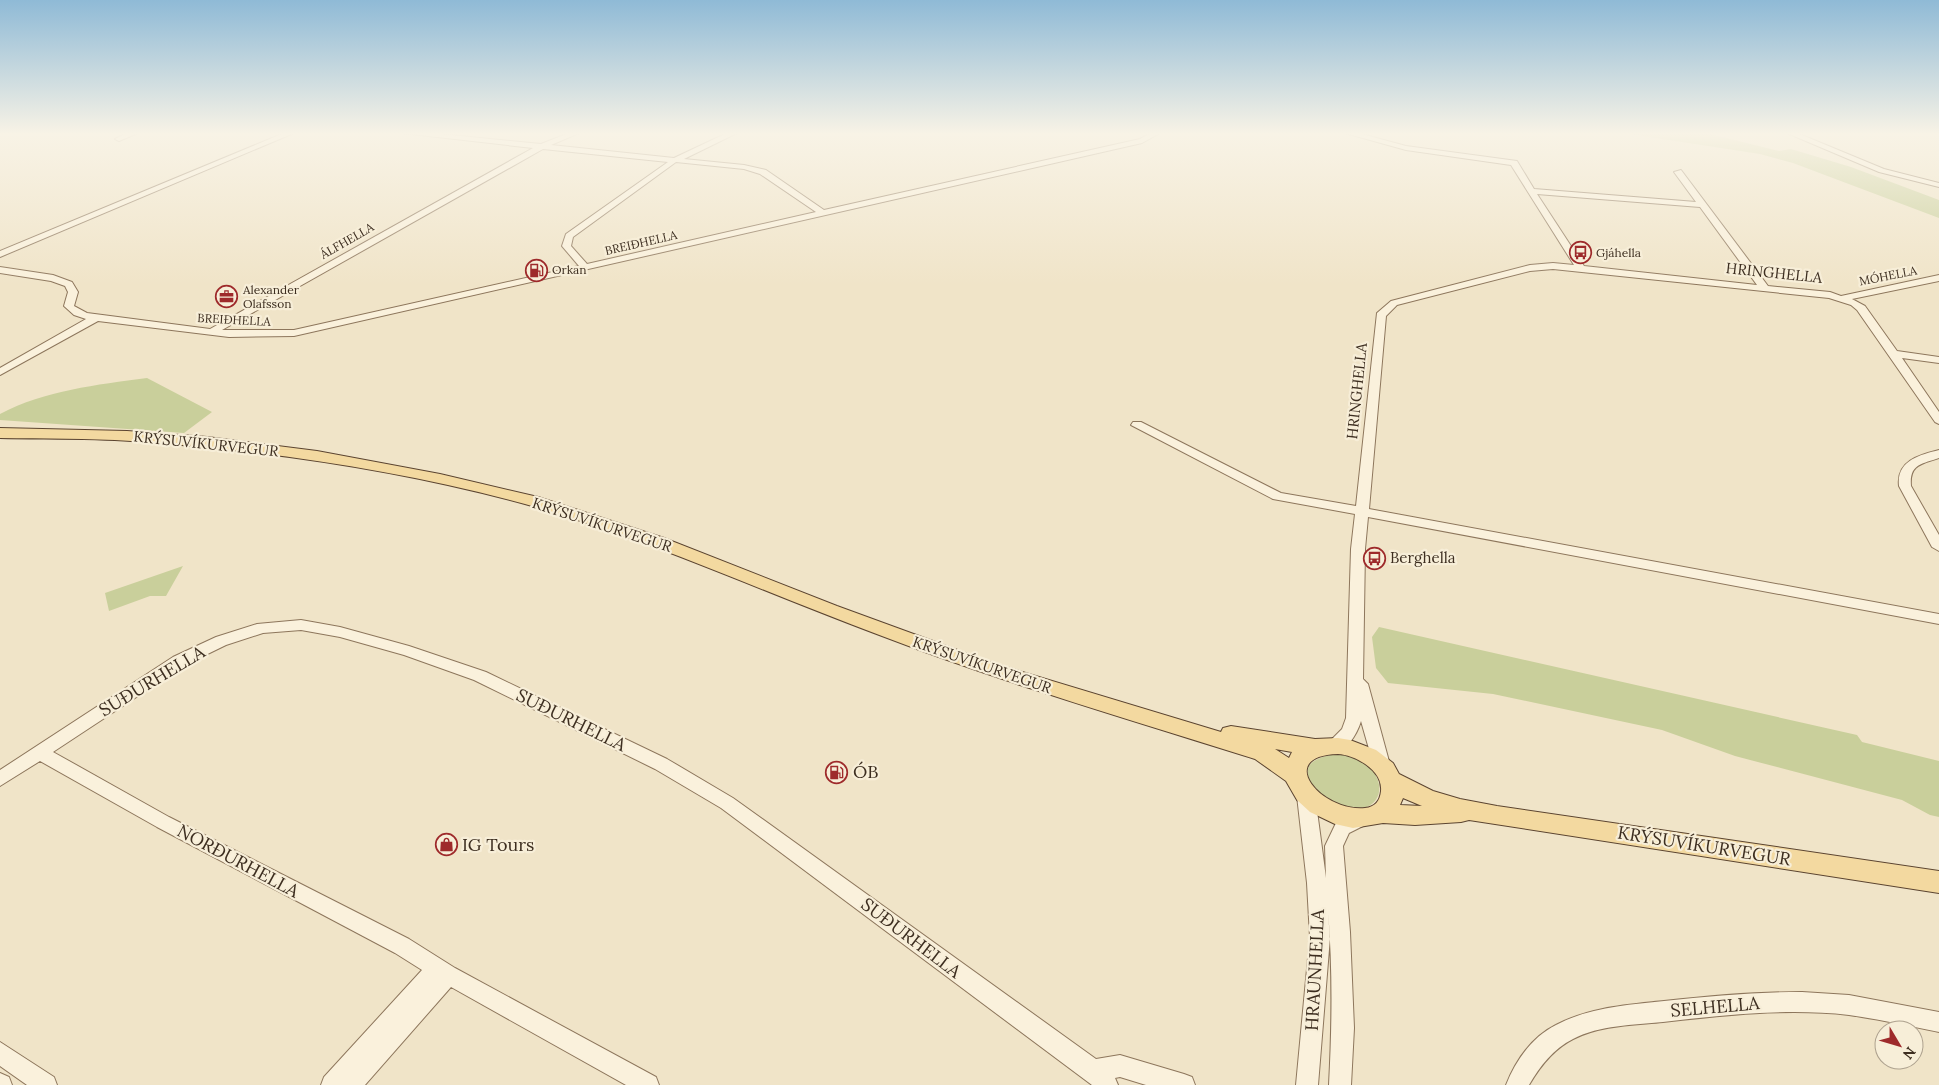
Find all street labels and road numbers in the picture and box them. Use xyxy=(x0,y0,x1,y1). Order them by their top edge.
street label: ÁLFHELLA xyxy=(316,219,377,262)
street label: BREIÐHELLA xyxy=(603,227,679,258)
street label: HRINGHELLA xyxy=(1725,258,1824,287)
street label: MÓHELLA xyxy=(1858,262,1919,288)
street label: BREIÐHELLA xyxy=(197,310,272,329)
street label: HRINGHELLA xyxy=(1342,341,1371,440)
street label: KRÝSUVÍKURVEGUR xyxy=(133,426,280,461)
street label: KRÝSUVÍKURVEGUR xyxy=(530,493,675,556)
street label: KRÝSUVÍKURVEGUR xyxy=(910,632,1055,697)
street label: SUÐURHELLA xyxy=(95,640,210,721)
street label: SUÐURHELLA xyxy=(512,683,631,756)
street label: NORÐURHELLA xyxy=(173,819,304,903)
street label: KRÝSUVÍKURVEGUR xyxy=(1616,820,1793,871)
street label: SUÐURHELLA xyxy=(857,892,967,983)
street label: HRAUNHELLA xyxy=(1300,908,1329,1032)
street label: SELHELLA xyxy=(1669,991,1761,1022)

